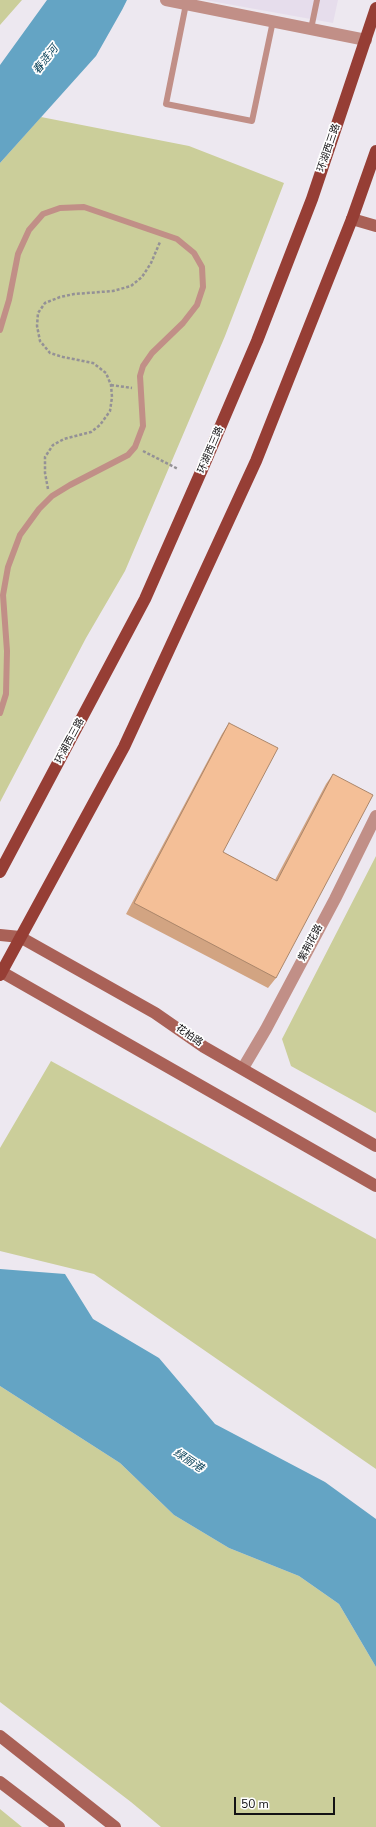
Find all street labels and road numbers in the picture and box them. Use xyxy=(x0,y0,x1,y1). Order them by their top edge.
street label: 环湖西三路 xyxy=(315,122,343,174)
street label: 环湖西三路 xyxy=(196,425,226,475)
street label: 环湖西三路 xyxy=(53,716,87,766)
street label: 紫荆花路 xyxy=(296,923,326,963)
street label: 花柏路 xyxy=(173,1023,205,1049)

